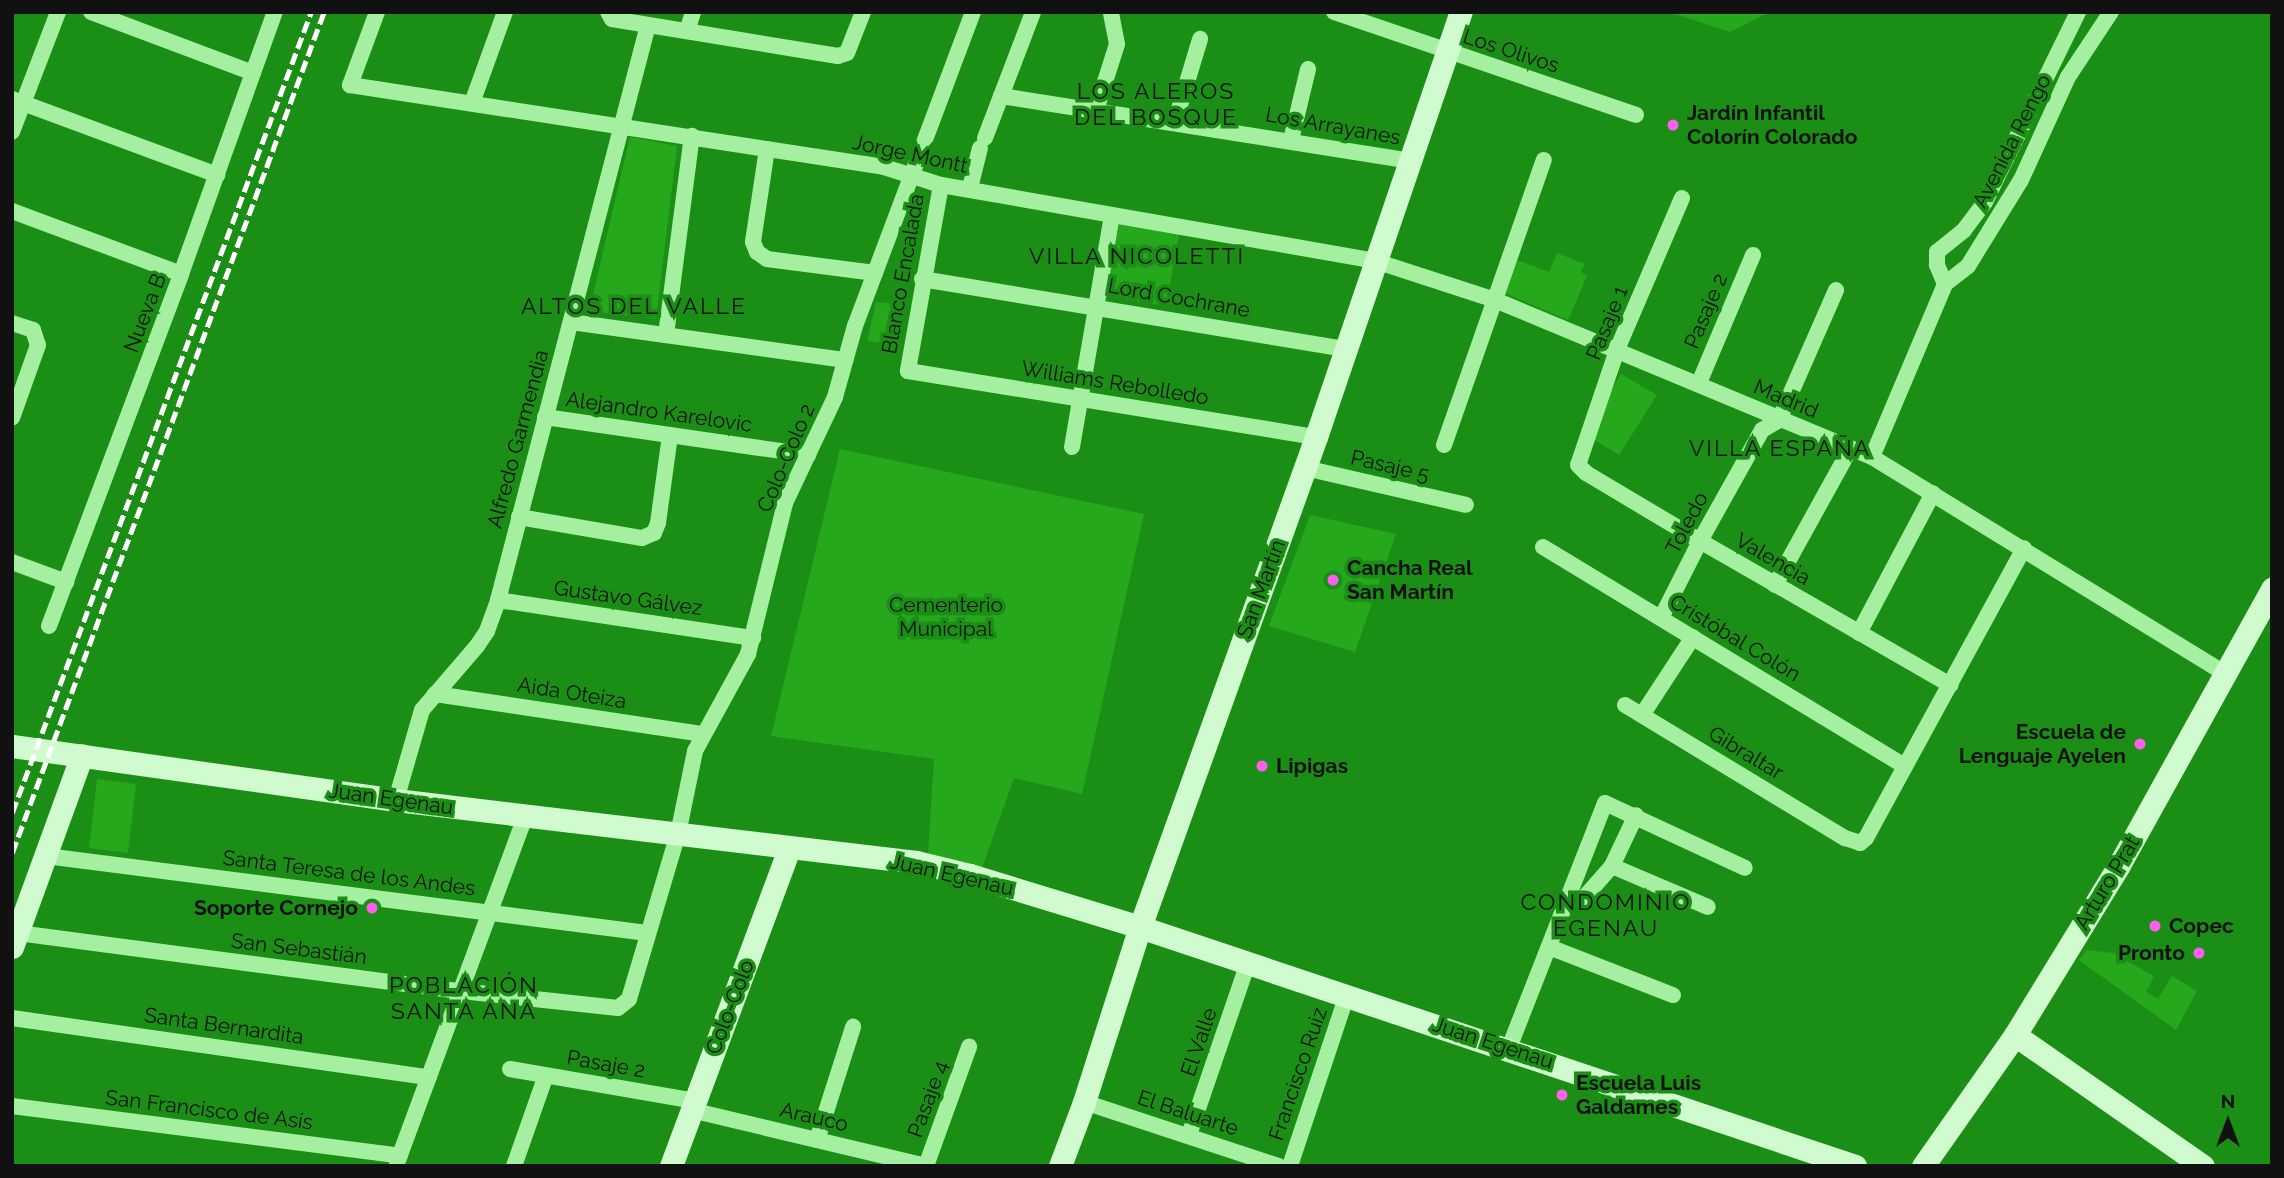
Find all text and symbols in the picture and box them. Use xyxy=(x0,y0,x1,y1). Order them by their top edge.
street label: Los Olivos xyxy=(1460,24,1562,78)
street label: Avenida Rengo xyxy=(1967,70,2057,212)
district label: LOS ALEROS DEL BOSQUE xyxy=(1075,77,1237,131)
place label: Jardín Infantil Colorín Colorado xyxy=(1687,100,1858,150)
street label: Los Arrayanes xyxy=(1263,102,1403,150)
marker: Jardín Infantil Colorín Colorado xyxy=(1665,117,1681,133)
street label: Jorge Montt xyxy=(850,130,970,178)
street label: Blanco Encalada xyxy=(877,192,929,356)
district label: VILLA NICOLETTI xyxy=(1030,242,1244,270)
street label: Nueva B xyxy=(118,270,172,356)
street label: Pasaje 2 xyxy=(1679,270,1733,352)
street label: Lord Cochrane xyxy=(1106,273,1252,323)
street label: Pasaje 1 xyxy=(1581,282,1633,364)
district label: ALTOS DEL VALLE xyxy=(522,292,746,320)
street label: Alfredo Garmendia xyxy=(482,347,554,531)
street label: Williams Rebolledo xyxy=(1020,356,1210,410)
street label: Madrid xyxy=(1750,374,1822,424)
street label: Alejandro Karelovic xyxy=(564,386,754,438)
street label: Colo-Colo 2 xyxy=(752,400,820,516)
district label: VILLA ESPAÑA xyxy=(1690,434,1870,462)
street label: Pasaje 5 xyxy=(1348,445,1432,487)
street label: Toledo xyxy=(1660,488,1714,558)
street label: Valencia xyxy=(1731,527,1815,591)
street label: San Martín xyxy=(1232,536,1290,642)
place label: Cancha Real San Martín xyxy=(1347,555,1473,605)
marker: Cancha Real San Martín xyxy=(1325,572,1341,588)
street label: Gustavo Gálvez xyxy=(552,575,704,621)
street label: Cristóbal Colón xyxy=(1665,589,1805,687)
park label: Cementerio Municipal xyxy=(889,592,1003,642)
street label: Aida Oteiza xyxy=(516,672,628,714)
place label: Escuela de Lenguaje Ayelen xyxy=(1958,719,2126,769)
street label: Gibraltar xyxy=(1704,721,1788,785)
marker: Escuela de Lenguaje Ayelen xyxy=(2132,736,2148,752)
place label: Lipigas xyxy=(1276,753,1348,779)
marker: Lipigas xyxy=(1254,758,1270,774)
street label: Juan Egenau xyxy=(327,778,455,820)
street label: Arturo Prat xyxy=(2069,832,2145,934)
street label: Santa Teresa de los Andes xyxy=(221,845,477,901)
street label: Juan Egenau xyxy=(888,849,1016,901)
district label: CONDOMINIO EGENAU xyxy=(1522,888,1690,942)
place label: Soporte Cornejo xyxy=(194,895,358,921)
marker: Soporte Cornejo xyxy=(364,900,380,916)
place label: Copec xyxy=(2169,913,2234,939)
marker: Copec xyxy=(2147,918,2163,934)
street label: San Sebastián xyxy=(230,928,368,970)
place label: Pronto xyxy=(2118,940,2185,966)
marker: Pronto xyxy=(2191,945,2207,961)
street label: Colo-Colo xyxy=(700,956,760,1058)
district label: POBLACIÓN SANTA ANA xyxy=(390,971,538,1025)
street label: Santa Bernardita xyxy=(143,1002,305,1050)
street label: El Valle xyxy=(1175,1004,1223,1080)
street label: Francisco Ruiz xyxy=(1263,1004,1333,1144)
street label: Juan Egenau xyxy=(1429,1012,1557,1074)
street label: Pasaje 2 xyxy=(565,1045,647,1083)
street label: Pasaje 4 xyxy=(903,1057,953,1141)
place label: Escuela Luis Galdames xyxy=(1576,1070,1701,1120)
street label: San Francisco de Asís xyxy=(103,1085,315,1135)
street label: El Baluarte xyxy=(1134,1085,1242,1141)
marker: Escuela Luis Galdames xyxy=(1554,1087,1570,1103)
north arrow xyxy=(2193,1087,2263,1157)
text: N xyxy=(2221,1090,2235,1112)
street label: Arauco xyxy=(777,1097,851,1137)

